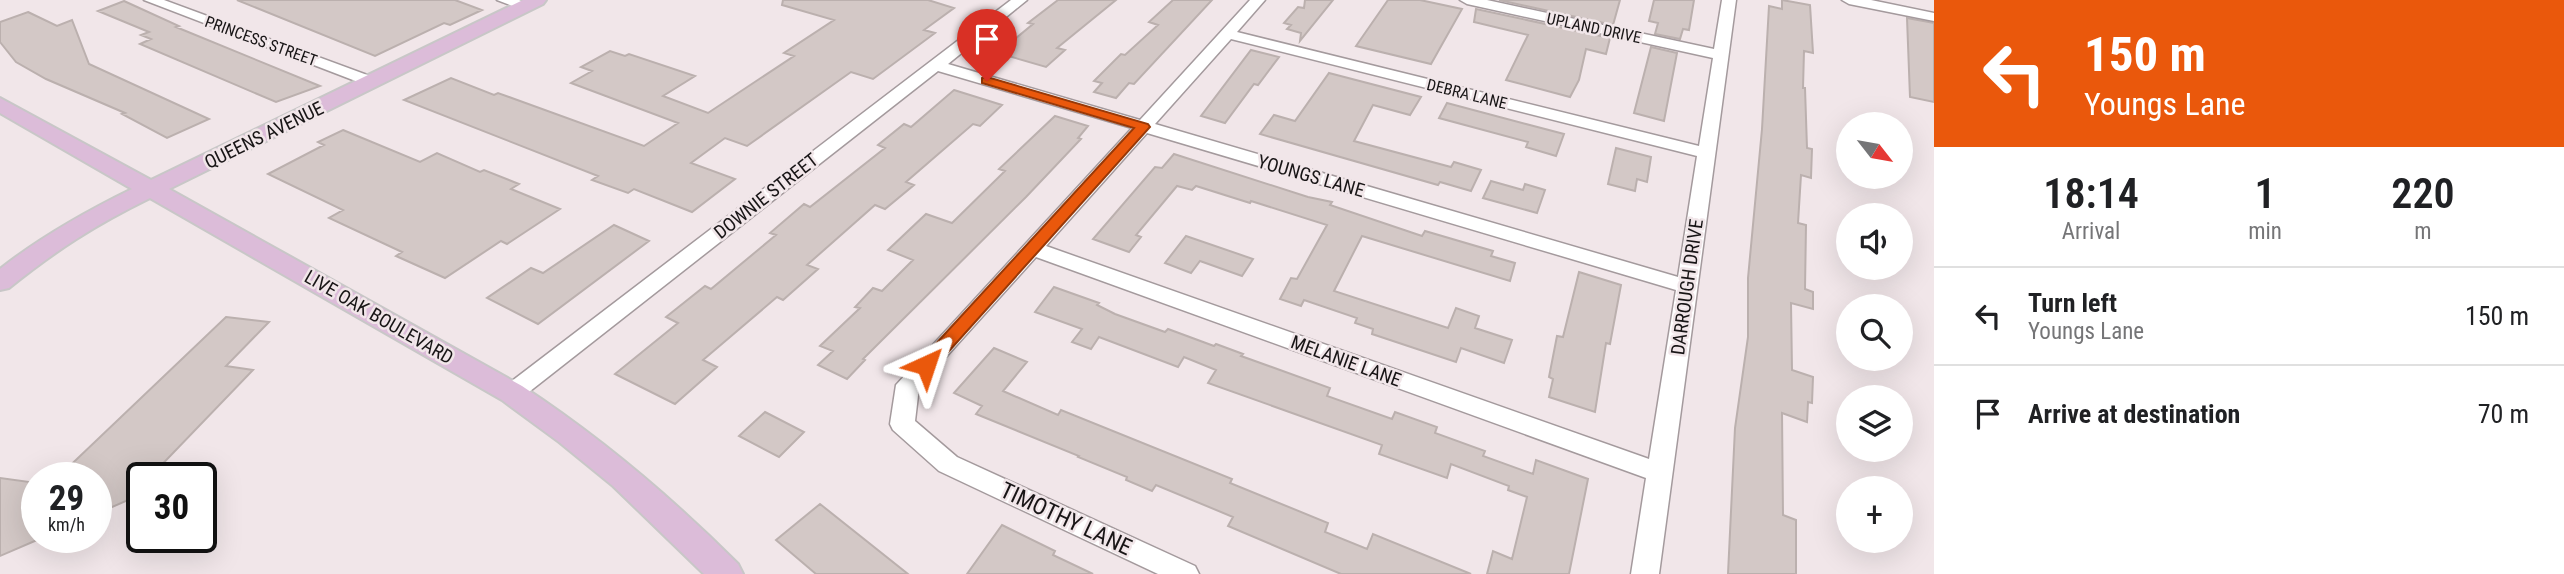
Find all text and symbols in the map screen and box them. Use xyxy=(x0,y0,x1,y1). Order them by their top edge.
pin xyxy=(957,9,1017,81)
street label: UPLAND DRIVE xyxy=(1545,9,1643,47)
street label: PRINCESS STREET xyxy=(202,12,320,70)
icon: arrive xyxy=(968,20,1006,58)
text: 150 m xyxy=(2084,26,2206,83)
icon: left xyxy=(1969,28,2060,119)
street label: DEBRA LANE xyxy=(1425,75,1509,113)
text: Youngs Lane xyxy=(2084,85,2246,123)
street label: QUEENS AVENUE xyxy=(201,96,327,174)
north arrow xyxy=(1836,112,1913,189)
map controls xyxy=(1836,112,1913,553)
street label: DOWNIE STREET xyxy=(709,148,823,244)
street label: YOUNGS LANE xyxy=(1255,150,1367,202)
text: 18:14 xyxy=(2043,169,2139,218)
text: 1 xyxy=(2255,169,2276,218)
text: 220 xyxy=(2391,169,2455,218)
button: sound xyxy=(1836,203,1913,280)
street label: DARROUGH DRIVE xyxy=(1666,218,1708,356)
text: Arrival xyxy=(2062,218,2120,245)
text: min xyxy=(2248,218,2282,245)
text: m xyxy=(2414,218,2432,245)
street label: LIVE OAK BOULEVARD xyxy=(301,265,457,369)
text: Turn left xyxy=(2028,288,2117,318)
button: search xyxy=(1836,294,1913,371)
icon: left xyxy=(1969,297,2007,335)
text: 150 m xyxy=(2465,301,2529,331)
text: Youngs Lane xyxy=(2028,318,2144,345)
position arrow xyxy=(889,328,963,402)
street label: MELANIE LANE xyxy=(1288,330,1404,392)
button: layers xyxy=(1836,385,1913,462)
icon: arrive xyxy=(1969,395,2007,433)
text: Arrive at destination xyxy=(2028,399,2240,429)
text: 70 m xyxy=(2478,399,2529,429)
speed limit sign: 30 xyxy=(126,462,217,553)
button: + xyxy=(1836,476,1913,553)
street label: TIMOTHY LANE xyxy=(996,477,1136,561)
text: 29 xyxy=(49,478,84,519)
text: km/h xyxy=(48,514,85,535)

